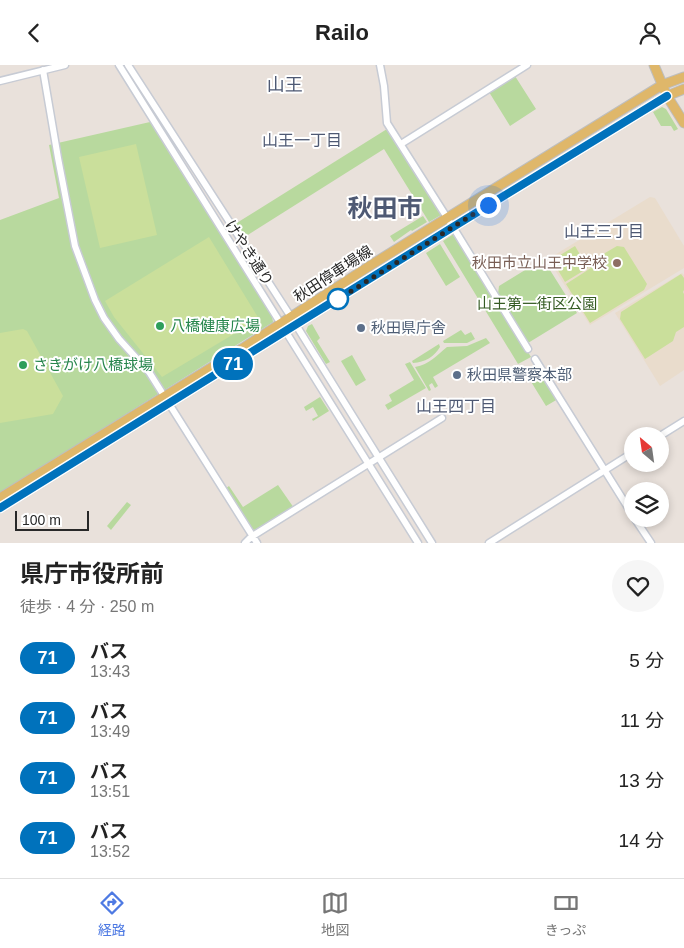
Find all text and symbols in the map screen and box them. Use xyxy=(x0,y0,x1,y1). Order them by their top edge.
icon: back xyxy=(20,19,48,47)
icon: person xyxy=(636,19,664,47)
text: Railo xyxy=(315,20,369,45)
district label: 山王 xyxy=(267,75,303,95)
district label: 山王一丁目 xyxy=(262,132,342,149)
your location xyxy=(476,193,501,218)
district label: 秋田市 xyxy=(347,194,423,222)
street label: けやき通り xyxy=(222,217,277,289)
district label: 山王三丁目 xyxy=(564,223,644,240)
street label: 秋田停車場線 xyxy=(290,242,375,305)
place label: 秋田市立山王中学校 xyxy=(472,254,607,271)
marker: 秋田市立山王中学校 xyxy=(611,257,623,269)
unlabelled marker xyxy=(327,288,349,310)
park label: 山王第一街区公園 xyxy=(477,295,597,312)
place label: 八橋健康広場 xyxy=(170,317,260,334)
place label: 秋田県庁舎 xyxy=(371,319,446,336)
marker: 八橋健康広場 xyxy=(154,320,166,332)
marker: 秋田県庁舎 xyxy=(355,322,367,334)
line badge: 71 xyxy=(210,348,256,380)
text: 71 xyxy=(223,354,243,374)
place label: さきがけ八橋球場 xyxy=(33,356,153,373)
marker: さきがけ八橋球場 xyxy=(17,359,29,371)
place label: 秋田県警察本部 xyxy=(467,366,572,383)
marker: 秋田県警察本部 xyxy=(451,369,463,381)
district label: 山王四丁目 xyxy=(416,398,496,415)
north arrow xyxy=(624,427,669,473)
map controls xyxy=(624,427,669,527)
button: layers xyxy=(624,482,669,527)
scale bar xyxy=(15,508,89,531)
text: 100 m xyxy=(22,512,61,528)
text: 県庁市役所前 xyxy=(20,560,164,587)
button: heart xyxy=(612,560,664,612)
text: 徒歩 · 4 分 · 250 m xyxy=(20,598,154,615)
text: バス xyxy=(90,641,128,662)
text: 71 xyxy=(37,648,58,668)
text: 5 分 xyxy=(629,650,664,671)
text: 13:43 xyxy=(90,663,130,680)
text: バス xyxy=(90,701,128,722)
text: 71 xyxy=(37,708,58,728)
text: 11 分 xyxy=(620,710,664,731)
text: 13:49 xyxy=(90,723,130,740)
text: バス xyxy=(90,761,128,782)
text: 71 xyxy=(37,768,58,788)
text: 13 分 xyxy=(619,770,664,791)
text: 13:51 xyxy=(90,783,130,800)
text: バス xyxy=(90,821,128,842)
text: 71 xyxy=(37,828,58,848)
text: 14 分 xyxy=(619,830,664,851)
text: 13:52 xyxy=(90,843,130,860)
tab: 経路 xyxy=(98,889,126,939)
tab: 地図 xyxy=(321,889,349,939)
tab: きっぷ xyxy=(545,889,586,939)

